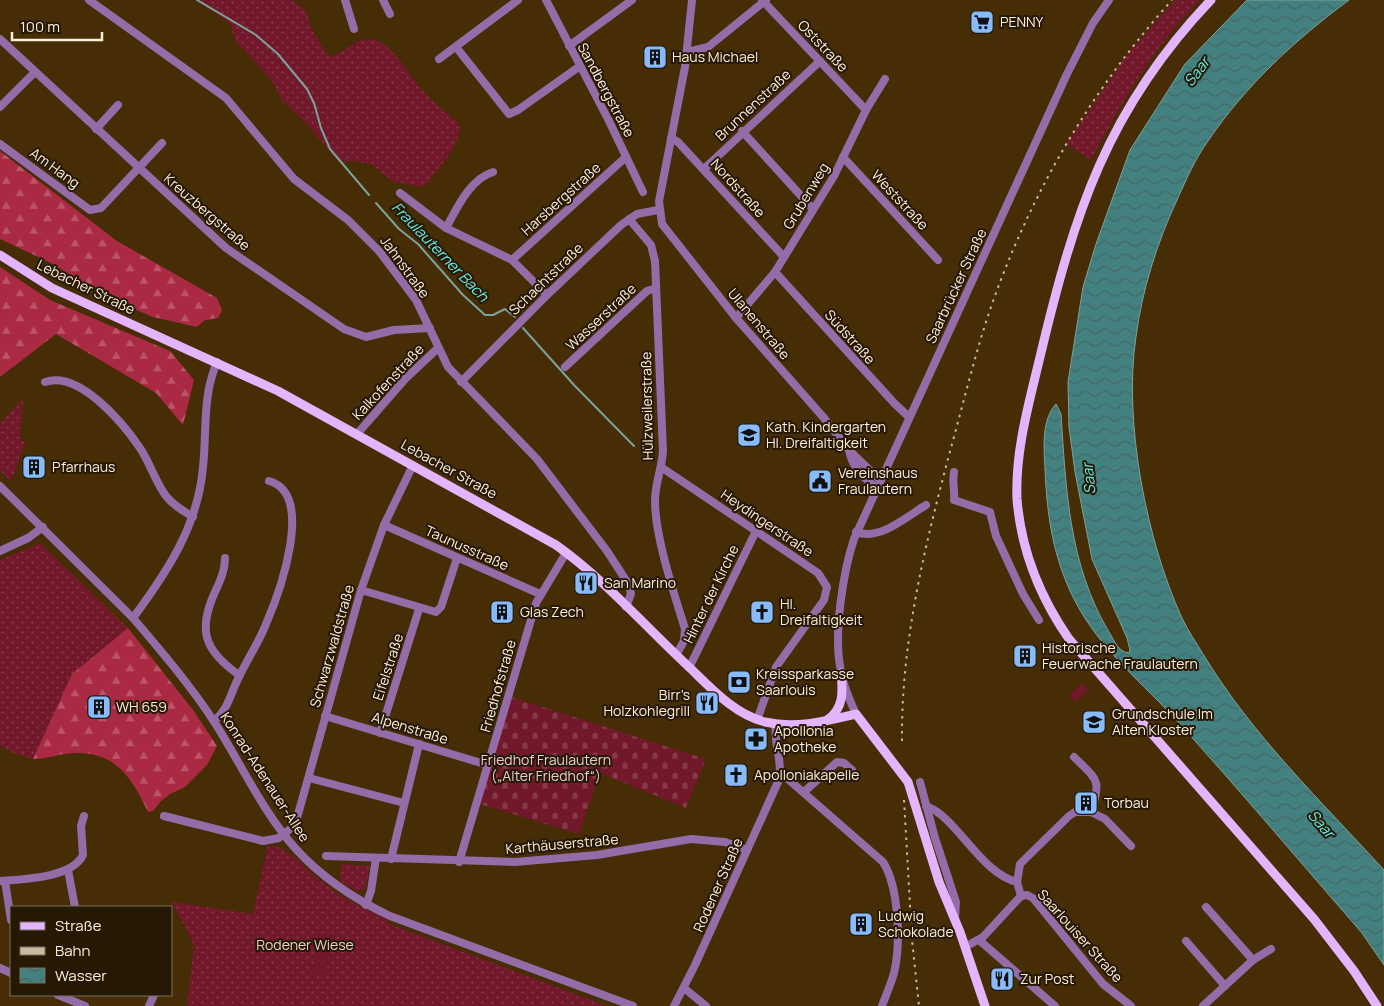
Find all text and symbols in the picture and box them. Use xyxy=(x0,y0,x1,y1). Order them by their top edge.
supermarket icon: PENNY xyxy=(969,9,995,35)
scale bar xyxy=(12,10,102,42)
place label: PENNY xyxy=(1000,12,1044,31)
text: 100 m xyxy=(20,16,60,37)
street label: Oststraße xyxy=(794,16,853,76)
street label: Sandbergstraße xyxy=(574,39,639,140)
building icon: Haus Michael xyxy=(642,44,668,70)
place label: Haus Michael xyxy=(672,47,758,66)
water label: Saar xyxy=(1179,51,1216,91)
street label: Brunnenstraße xyxy=(711,65,795,145)
street label: Am Hang xyxy=(26,143,84,192)
street label: Nordstraße xyxy=(707,154,770,221)
street label: Harsbergstraße xyxy=(517,158,605,240)
street label: Grubenweg xyxy=(778,159,833,233)
street label: Weststraße xyxy=(868,166,933,234)
street label: Kreuzbergstraße xyxy=(160,169,255,254)
water label: Fraulauterner Bach xyxy=(387,197,494,307)
street label: Saarbrücker Straße xyxy=(921,225,991,346)
street label: Jahnstraße xyxy=(376,232,435,302)
street label: Schachtstraße xyxy=(504,238,587,319)
street label: Lebacher Straße xyxy=(34,255,138,319)
street label: Wasserstraße xyxy=(561,279,640,354)
street label: Ulanenstraße xyxy=(724,284,795,363)
street label: Südstraße xyxy=(821,305,880,368)
street label: Kalkofenstraße xyxy=(347,340,428,424)
street label: Hülzweilerstraße xyxy=(636,351,657,461)
place label: Kath. Kindergarten Hl. Dreifaltigkeit xyxy=(766,417,886,452)
school or university icon: Kath. Kindergarten Hl. Dreifaltigkeit xyxy=(736,422,762,448)
street label: Lebacher Straße xyxy=(398,434,501,503)
building icon: Pfarrhaus xyxy=(21,454,47,480)
place label: Pfarrhaus xyxy=(52,457,115,476)
water label: Saar xyxy=(1076,460,1101,496)
place label: Vereinshaus Fraulautern xyxy=(838,463,918,498)
public building icon: Vereinshaus Fraulautern xyxy=(807,468,833,494)
street label: Heydingerstraße xyxy=(717,485,817,561)
street label: Taunusstraße xyxy=(422,521,512,574)
street label: Hinter der Kirche xyxy=(678,541,743,646)
restaurant icon: San Marino xyxy=(573,570,599,596)
place label: San Marino xyxy=(604,573,676,592)
street label: Schwarzwaldstraße xyxy=(305,582,358,710)
place label: Hl. Dreifaltigkeit xyxy=(780,594,863,629)
building icon: Glas Zech xyxy=(489,599,515,625)
church icon: Hl. Dreifaltigkeit xyxy=(749,599,775,625)
place label: Glas Zech xyxy=(520,602,584,621)
street label: Eifelstraße xyxy=(368,631,407,703)
street label: Friedhofstraße xyxy=(475,637,520,734)
place label: Historische Feuerwache Fraulautern xyxy=(1042,638,1198,673)
building icon: Historische Feuerwache Fraulautern xyxy=(1012,643,1038,669)
place label: Kreissparkasse Saarlouis xyxy=(756,664,854,699)
bank icon: Kreissparkasse Saarlouis xyxy=(726,669,752,695)
place label: Birr’s Holzkohlegrill xyxy=(603,685,690,720)
restaurant icon: Birr’s Holzkohlegrill xyxy=(694,690,720,716)
building icon: WH 659 xyxy=(86,694,112,720)
place label: WH 659 xyxy=(116,697,167,716)
place label: Grundschule Im Alten Kloster xyxy=(1112,704,1213,739)
street label: Alpenstraße xyxy=(370,707,451,748)
street label: Konrad-Adenauer-Allee xyxy=(216,708,314,845)
school or university icon: Grundschule Im Alten Kloster xyxy=(1081,709,1107,735)
place label: Apollonia Apotheke xyxy=(774,721,837,756)
pharmacy icon: Apollonia Apotheke xyxy=(743,726,769,752)
park label: Friedhof Fraulautern („Alter Friedhof“) xyxy=(481,750,611,785)
church icon: Apolloniakapelle xyxy=(723,762,749,788)
place label: Apolloniakapelle xyxy=(754,765,860,784)
building icon: Torbau xyxy=(1073,790,1099,816)
place label: Torbau xyxy=(1104,793,1149,812)
water label: Saar xyxy=(1303,805,1341,844)
street label: Karthäuserstraße xyxy=(505,829,619,858)
street label: Rodener Straße xyxy=(688,835,747,935)
street label: Saarlouiser Straße xyxy=(1033,885,1127,986)
legend xyxy=(10,906,172,996)
place label: Ludwig Schokolade xyxy=(878,906,954,941)
building icon: Ludwig Schokolade xyxy=(848,911,874,937)
text: Straße xyxy=(55,915,102,936)
park label: Rodener Wiese xyxy=(256,935,354,954)
text: Bahn xyxy=(55,940,90,961)
text: Wasser xyxy=(55,965,107,986)
restaurant icon: Zur Post xyxy=(989,966,1015,992)
place label: Zur Post xyxy=(1020,969,1075,988)

